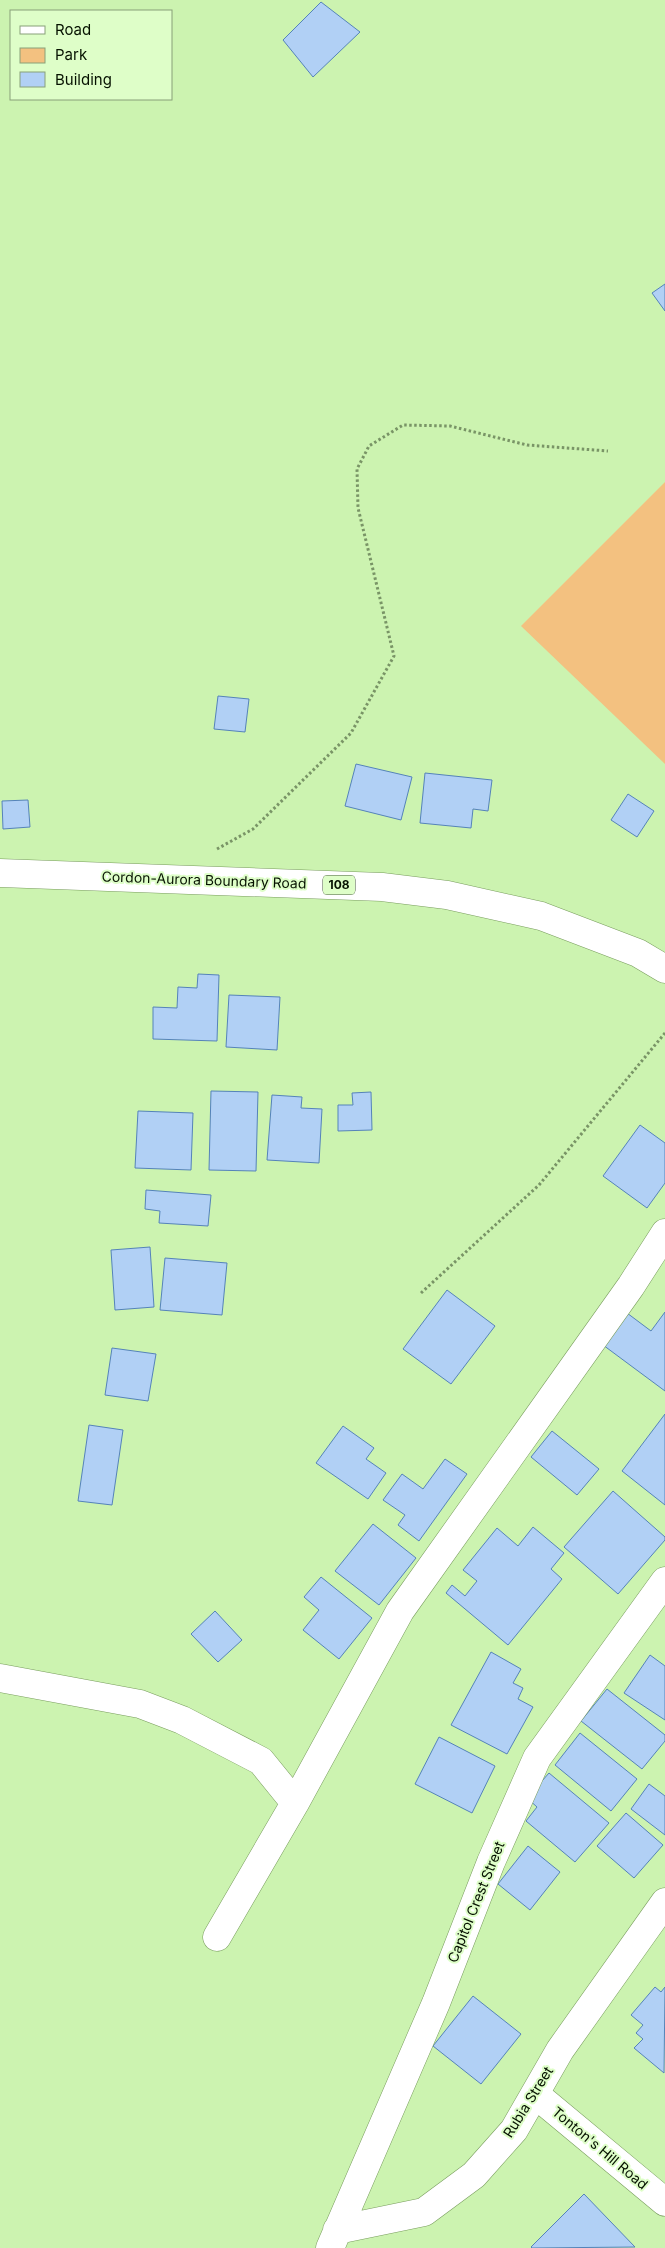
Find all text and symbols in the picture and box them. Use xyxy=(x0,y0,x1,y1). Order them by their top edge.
legend xyxy=(10,10,172,100)
text: Road xyxy=(55,20,91,39)
text: Park xyxy=(55,45,88,64)
text: Building xyxy=(55,70,112,89)
street label: Cordon-Aurora Boundary Road xyxy=(101,867,307,892)
road number: 108 xyxy=(323,876,355,894)
street label: Capitol Crest Street xyxy=(443,1838,508,1965)
street label: Rubia Street xyxy=(499,2063,556,2140)
street label: Tonton's Hill Road xyxy=(549,2103,652,2193)

